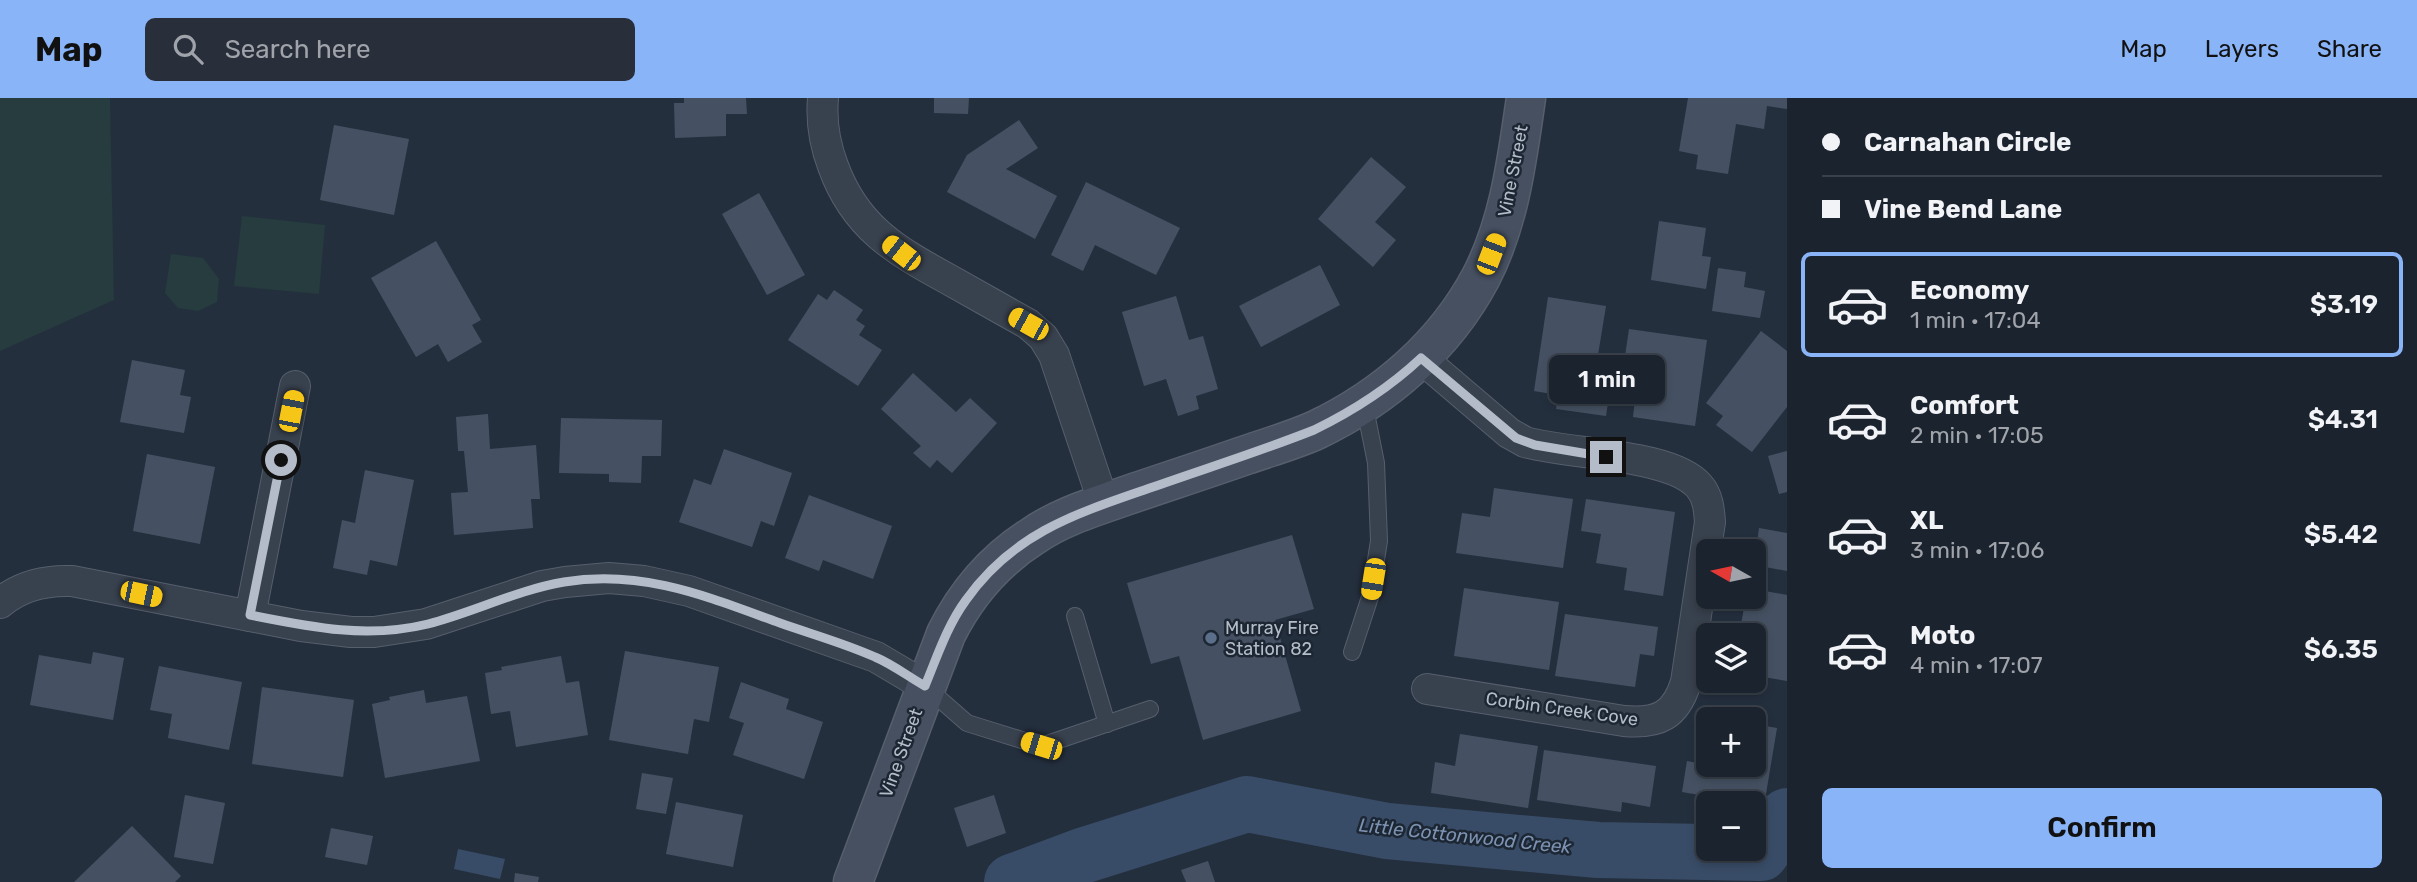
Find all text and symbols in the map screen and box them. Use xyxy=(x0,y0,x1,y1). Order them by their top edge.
search box xyxy=(145,18,635,81)
text: Map xyxy=(35,30,103,69)
icon: search xyxy=(169,30,207,68)
text: Search here xyxy=(225,34,370,65)
text: Map xyxy=(2120,35,2167,63)
text: Layers xyxy=(2205,35,2279,63)
text: Share xyxy=(2317,35,2382,63)
street label: Vine Street xyxy=(1493,123,1533,219)
text: Carnahan Circle xyxy=(1864,127,2072,158)
text: Vine Bend Lane xyxy=(1864,194,2062,225)
car xyxy=(1474,231,1509,277)
car xyxy=(878,232,925,274)
icon: car xyxy=(1826,273,1889,336)
text: Economy xyxy=(1910,275,2029,306)
text: $3.19 xyxy=(2310,289,2378,320)
car xyxy=(1005,305,1052,343)
text: 1 min · 17:04 xyxy=(1910,306,2041,334)
callout: 1 min xyxy=(1548,356,1664,404)
text: 1 min xyxy=(1578,365,1636,393)
car xyxy=(277,388,306,434)
icon: car xyxy=(1826,388,1889,451)
text: Comfort xyxy=(1910,390,2019,421)
text: $4.31 xyxy=(2308,404,2378,435)
text: 2 min · 17:05 xyxy=(1910,421,2044,449)
route end xyxy=(1590,441,1622,473)
route start xyxy=(265,444,297,476)
icon: car xyxy=(1826,503,1889,566)
text: XL xyxy=(1910,505,1943,536)
text: $5.42 xyxy=(2304,519,2378,550)
text: 3 min · 17:06 xyxy=(1910,536,2044,564)
north arrow xyxy=(1696,539,1766,609)
map controls xyxy=(1696,539,1766,861)
car xyxy=(1360,557,1387,601)
car xyxy=(119,579,164,609)
place label: Murray Fire Station 82 xyxy=(1225,617,1319,660)
icon: car xyxy=(1826,618,1889,681)
text: Moto xyxy=(1910,620,1975,651)
button: layers xyxy=(1696,623,1766,693)
marker: Murray Fire Station 82 xyxy=(1203,630,1219,646)
text: $6.35 xyxy=(2304,634,2378,665)
text: 4 min · 17:07 xyxy=(1910,651,2043,679)
street label: Corbin Creek Cove xyxy=(1484,687,1640,731)
street label: Vine Street xyxy=(875,705,927,801)
button: + xyxy=(1696,707,1766,777)
car xyxy=(1018,730,1065,762)
button: Confirm xyxy=(1822,788,2382,868)
button: − xyxy=(1696,791,1766,861)
water label: Little Cottonwood Creek xyxy=(1358,813,1573,859)

